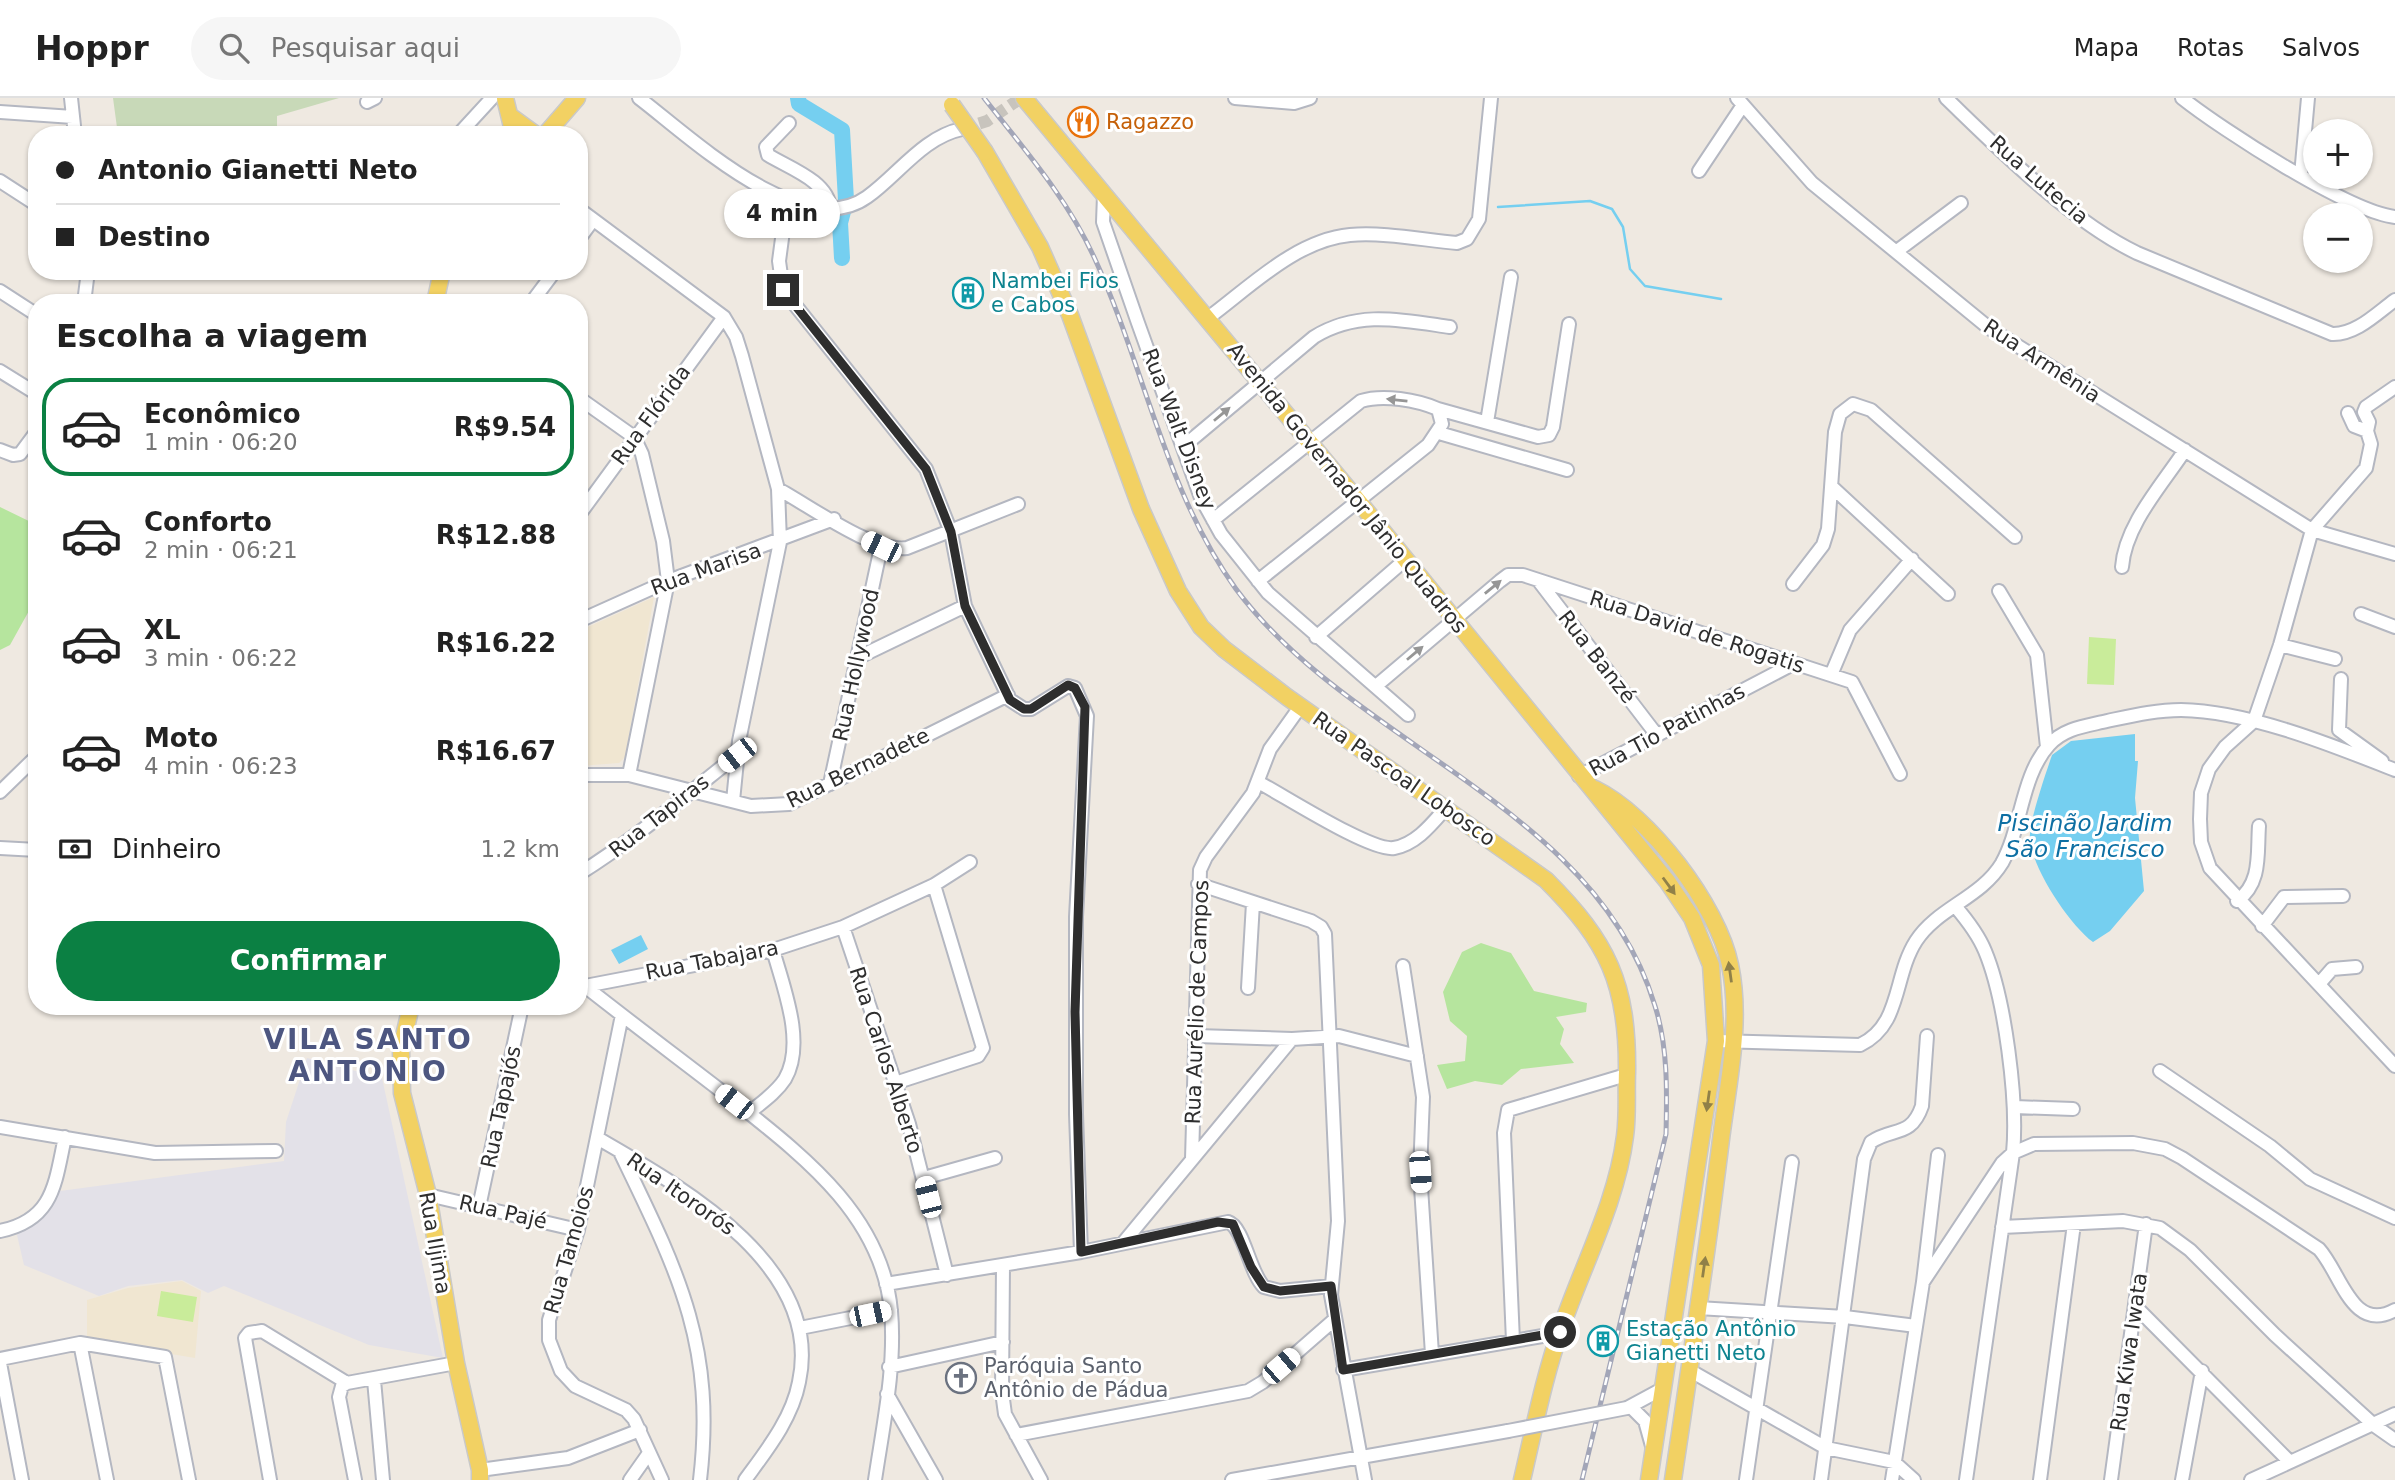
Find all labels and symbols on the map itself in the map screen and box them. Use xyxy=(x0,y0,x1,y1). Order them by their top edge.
restaurant icon: Ragazzo xyxy=(1066,105,1100,139)
place label: Ragazzo xyxy=(1106,110,1194,134)
street label: Rua Lutecia xyxy=(1985,131,2093,229)
callout: 4 min xyxy=(725,188,841,238)
place label: Nambei Fios e Cabos xyxy=(991,269,1119,317)
route end xyxy=(767,274,799,306)
building icon: Nambei Fios e Cabos xyxy=(951,276,985,310)
street label: Rua Armênia xyxy=(1979,314,2105,408)
street label: Avenida Governador Jânio Quadros xyxy=(1222,338,1472,638)
street label: Rua Walt Disney xyxy=(1137,345,1221,513)
street label: Rua Flórida xyxy=(607,360,695,470)
one-way arrow xyxy=(1386,395,1408,406)
one-way arrow xyxy=(1213,407,1230,422)
car xyxy=(858,528,905,566)
street label: Rua Marisa xyxy=(647,538,765,600)
one-way arrow xyxy=(1484,580,1501,595)
street label: Rua Hollywood xyxy=(828,586,884,744)
street label: Rua David de Rogatis xyxy=(1587,586,1807,678)
street label: Rua Banzé xyxy=(1553,606,1641,708)
one-way arrow xyxy=(1406,645,1424,660)
street label: Rua Tio Patinhas xyxy=(1585,679,1749,781)
street label: Rua Pascoal Lobosco xyxy=(1308,707,1500,851)
street label: Rua Bernadete xyxy=(783,723,933,813)
car xyxy=(714,734,761,776)
street label: Rua Tapiras xyxy=(604,769,714,863)
water label: Piscinão Jardim São Francisco xyxy=(1997,810,2173,862)
one-way arrow xyxy=(1662,876,1676,895)
street label: Rua Aurélio de Campos xyxy=(1181,879,1213,1125)
street label: Rua Tabajara xyxy=(643,935,781,985)
one-way arrow xyxy=(1725,961,1736,983)
street label: Rua Carlos Alberto xyxy=(844,963,928,1157)
district label: VILA SANTO ANTONIO xyxy=(263,1023,473,1088)
street label: Rua Tapajós xyxy=(476,1044,526,1170)
car xyxy=(711,1081,758,1123)
one-way arrow xyxy=(1702,1090,1713,1112)
street label: Rua Itororós xyxy=(622,1148,740,1240)
car xyxy=(1409,1150,1432,1194)
car xyxy=(913,1174,944,1220)
street label: Rua Tamoios xyxy=(539,1183,599,1317)
street label: Rua Iljima xyxy=(414,1190,456,1296)
street label: Rua Pajé xyxy=(457,1190,549,1234)
one-way arrow xyxy=(1698,1256,1709,1278)
street label: Rua Kiwa Iwata xyxy=(2106,1271,2152,1433)
car xyxy=(848,1299,893,1329)
route start xyxy=(1544,1316,1576,1348)
place label: Estação Antônio Gianetti Neto xyxy=(1626,1317,1796,1365)
building icon: Estação Antônio Gianetti Neto xyxy=(1586,1324,1620,1358)
car xyxy=(1259,1344,1304,1388)
place label: Paróquia Santo Antônio de Pádua xyxy=(984,1354,1168,1402)
church icon: Paróquia Santo Antônio de Pádua xyxy=(944,1361,978,1395)

